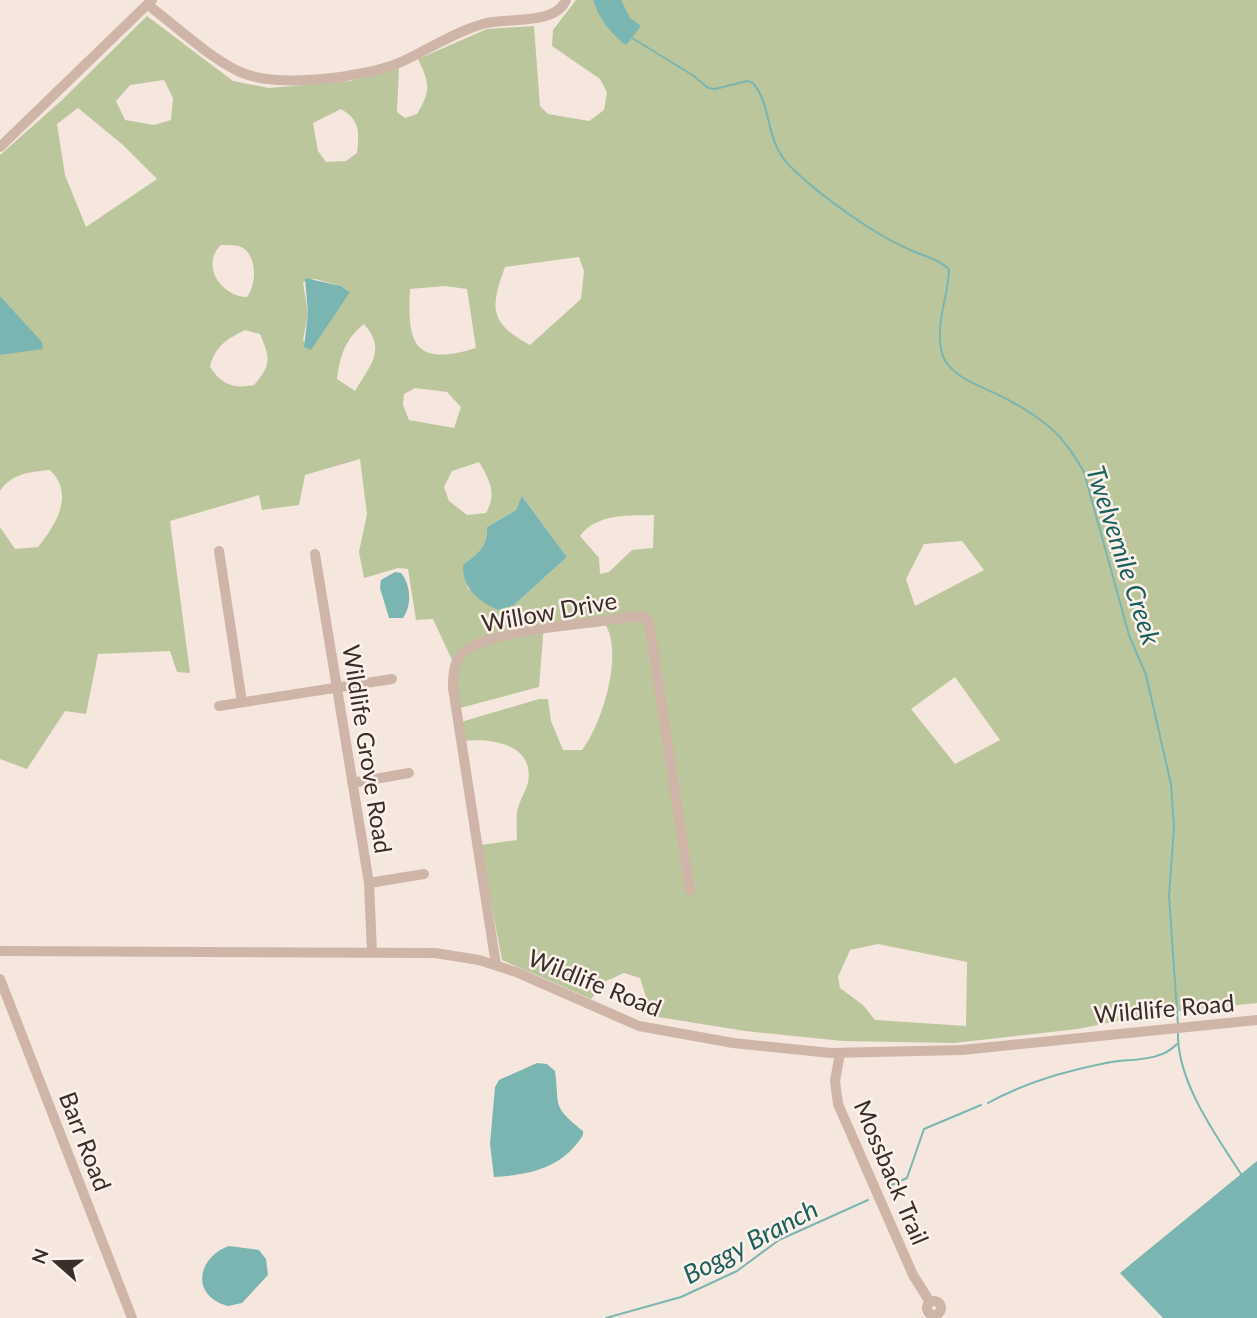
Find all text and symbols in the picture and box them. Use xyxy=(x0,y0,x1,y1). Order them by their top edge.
water label: Twelvemile Creek xyxy=(1080,462,1168,649)
street label: Willow Drive xyxy=(479,585,619,637)
street label: Wildlife Grove Road xyxy=(337,643,399,855)
street label: Wildlife Road xyxy=(524,942,666,1022)
street label: Wildlife Road xyxy=(1092,987,1236,1029)
street label: Barr Road xyxy=(54,1087,118,1195)
street label: Mossback Trail xyxy=(849,1095,935,1249)
water label: Boggy Branch xyxy=(677,1192,823,1290)
north arrow xyxy=(21,1227,91,1297)
text: N xyxy=(26,1245,53,1267)

